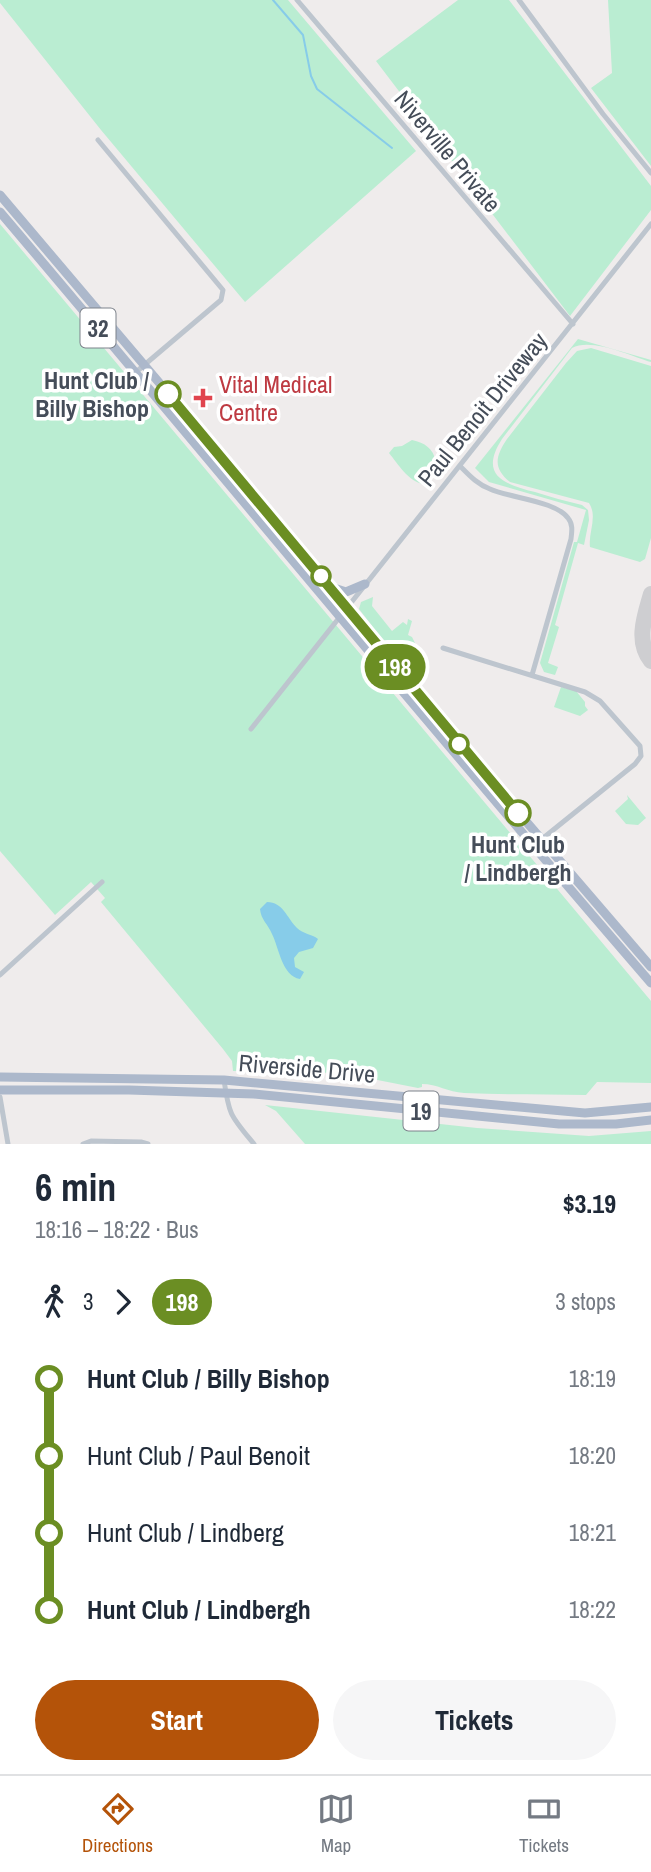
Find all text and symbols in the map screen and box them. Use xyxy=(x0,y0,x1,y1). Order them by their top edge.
street label: Niverville Private xyxy=(388,83,508,219)
road number: 32 xyxy=(80,308,116,348)
street label: Paul Benoit Driveway xyxy=(410,325,554,493)
place label: Hunt Club / Billy Bishop xyxy=(35,364,150,424)
place label: Vital Medical Centre xyxy=(219,368,332,428)
marker: Hunt Club / Billy Bishop xyxy=(155,381,181,407)
marker: Vital Medical Centre xyxy=(193,388,213,408)
unlabelled marker xyxy=(311,566,331,586)
line badge: 198 xyxy=(355,644,435,690)
text: 198 xyxy=(379,651,411,683)
unlabelled marker xyxy=(449,734,469,754)
marker: Hunt Club / Lindbergh xyxy=(505,800,531,826)
place label: Hunt Club / Lindbergh xyxy=(464,828,572,888)
street label: Riverside Drive xyxy=(238,1046,376,1090)
road number: 19 xyxy=(404,1092,438,1130)
text: 6 min xyxy=(35,1162,116,1213)
text: $3.19 xyxy=(563,1186,616,1221)
text: 18:16 – 18:22 · Bus xyxy=(35,1214,199,1245)
icon: walk xyxy=(35,1283,73,1321)
icon: forward xyxy=(104,1283,142,1321)
text: 3 xyxy=(83,1286,94,1317)
text: 198 xyxy=(166,1286,198,1318)
text: 3 stops xyxy=(555,1286,616,1317)
text: Hunt Club / Billy Bishop xyxy=(87,1361,330,1396)
text: 18:19 xyxy=(569,1363,616,1394)
text: Hunt Club / Paul Benoit xyxy=(87,1438,310,1473)
text: 18:20 xyxy=(569,1440,616,1471)
text: Hunt Club / Lindberg xyxy=(87,1515,284,1550)
text: 18:21 xyxy=(569,1517,616,1548)
text: Hunt Club / Lindbergh xyxy=(87,1592,311,1627)
text: 18:22 xyxy=(569,1594,616,1625)
button: Start xyxy=(35,1680,319,1760)
button: Tickets xyxy=(333,1680,616,1760)
tab: Directions xyxy=(82,1790,153,1858)
tab: Map xyxy=(317,1790,355,1858)
tab: Tickets xyxy=(519,1790,569,1858)

